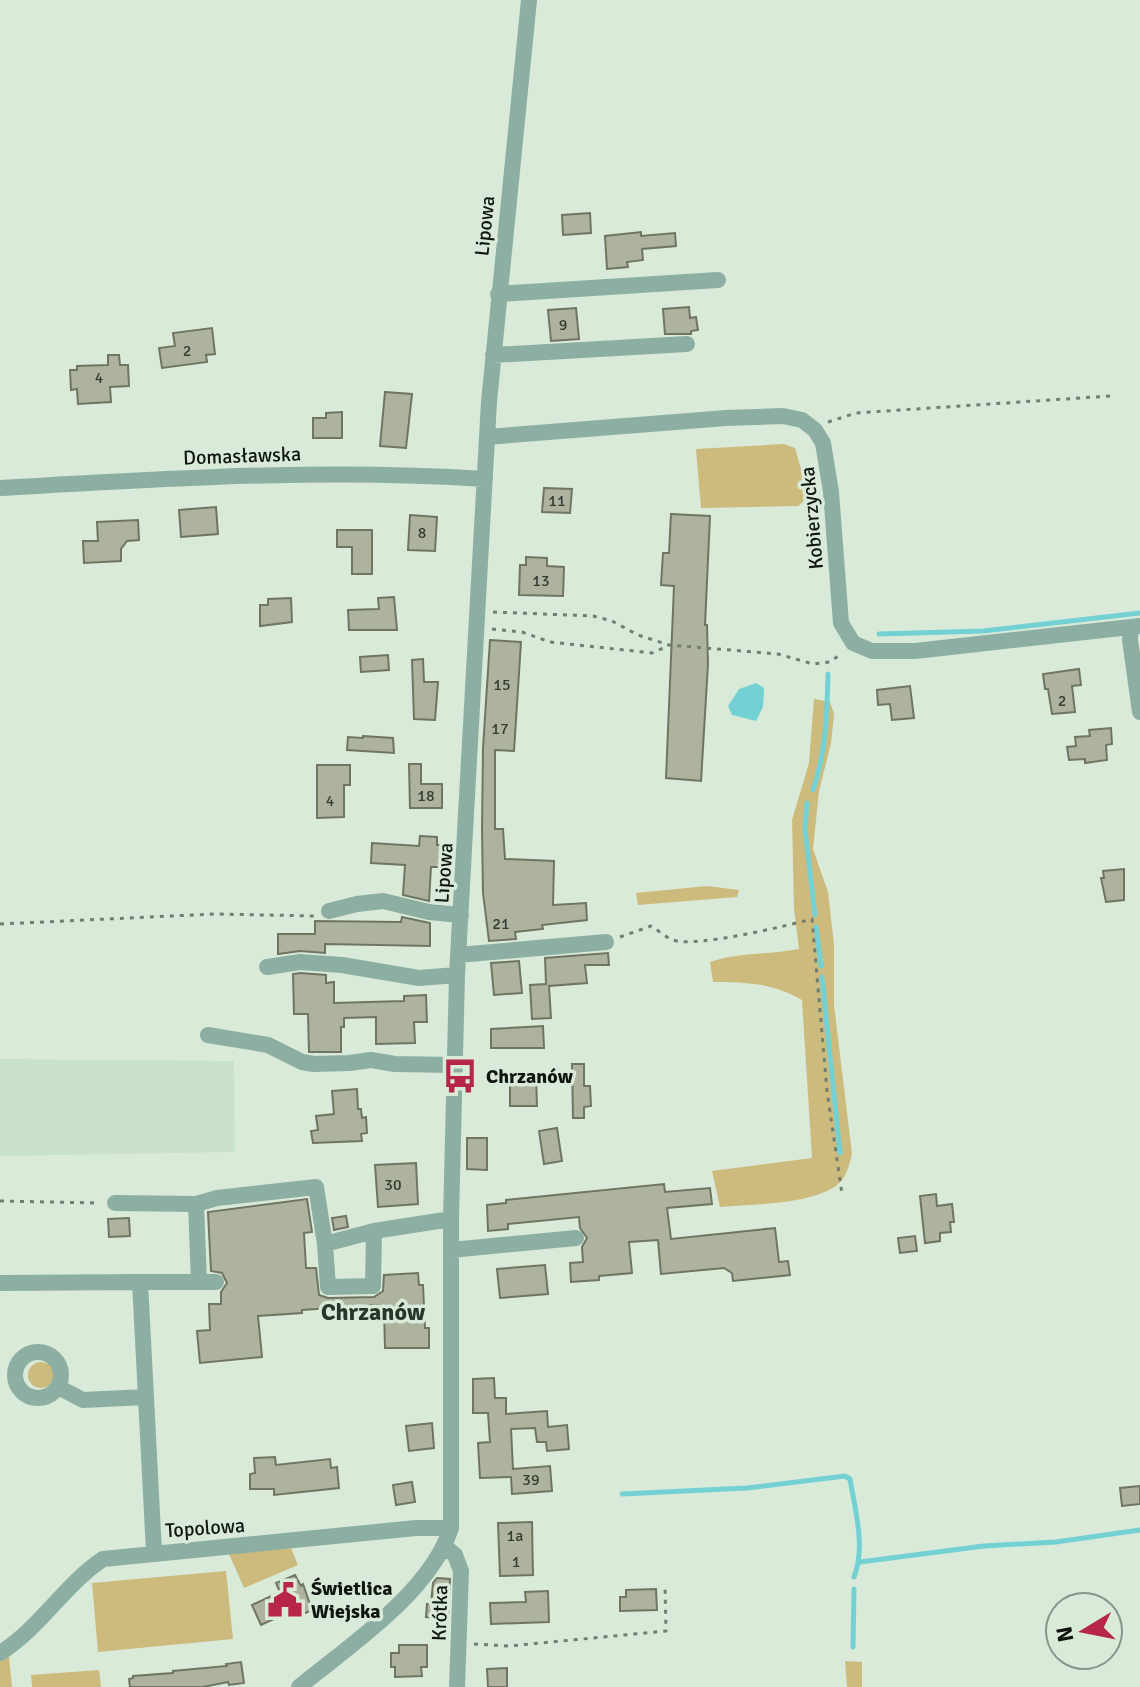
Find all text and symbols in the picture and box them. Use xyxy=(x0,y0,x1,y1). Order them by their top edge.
street label: Lipowa xyxy=(469,195,501,257)
house number: 9 xyxy=(559,315,567,335)
house number: 2 xyxy=(183,341,191,361)
house number: 4 xyxy=(95,368,104,388)
street label: Domasławska xyxy=(183,441,301,471)
street label: Kobierzycka xyxy=(795,466,829,570)
house number: 11 xyxy=(548,491,566,511)
house number: 8 xyxy=(418,523,426,543)
house number: 13 xyxy=(532,571,550,591)
house number: 15 xyxy=(493,675,511,695)
house number: 2 xyxy=(1058,691,1066,711)
house number: 17 xyxy=(491,719,509,739)
house number: 18 xyxy=(417,786,435,806)
house number: 4 xyxy=(326,791,335,811)
street label: Lipowa xyxy=(429,842,459,904)
house number: 21 xyxy=(492,914,510,934)
bus stop icon: Chrzanów xyxy=(441,1057,479,1095)
place label: Chrzanów xyxy=(486,1064,574,1089)
house number: 30 xyxy=(384,1175,402,1195)
district label: Chrzanów xyxy=(321,1297,426,1327)
house number: 39 xyxy=(522,1470,540,1490)
street label: Topolowa xyxy=(164,1513,246,1543)
house number: 1a xyxy=(507,1526,523,1546)
house number: 1 xyxy=(512,1552,520,1572)
place label: Świetlica Wiejska xyxy=(311,1576,392,1624)
public building icon: Świetlica Wiejska xyxy=(266,1581,304,1619)
street label: Krótka xyxy=(427,1584,453,1642)
north arrow xyxy=(1044,1591,1124,1671)
text: N xyxy=(1050,1625,1079,1644)

